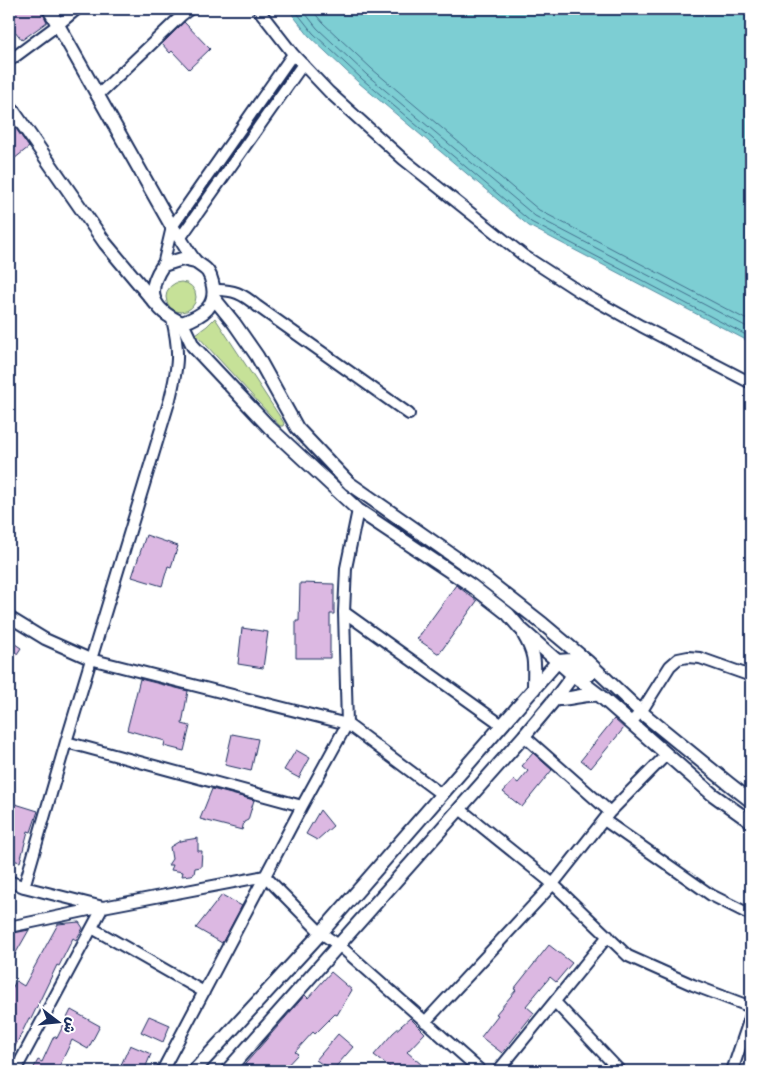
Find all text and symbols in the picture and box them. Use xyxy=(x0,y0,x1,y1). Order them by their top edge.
north arrow xyxy=(32,998,82,1048)
text: ش xyxy=(57,1015,81,1035)

